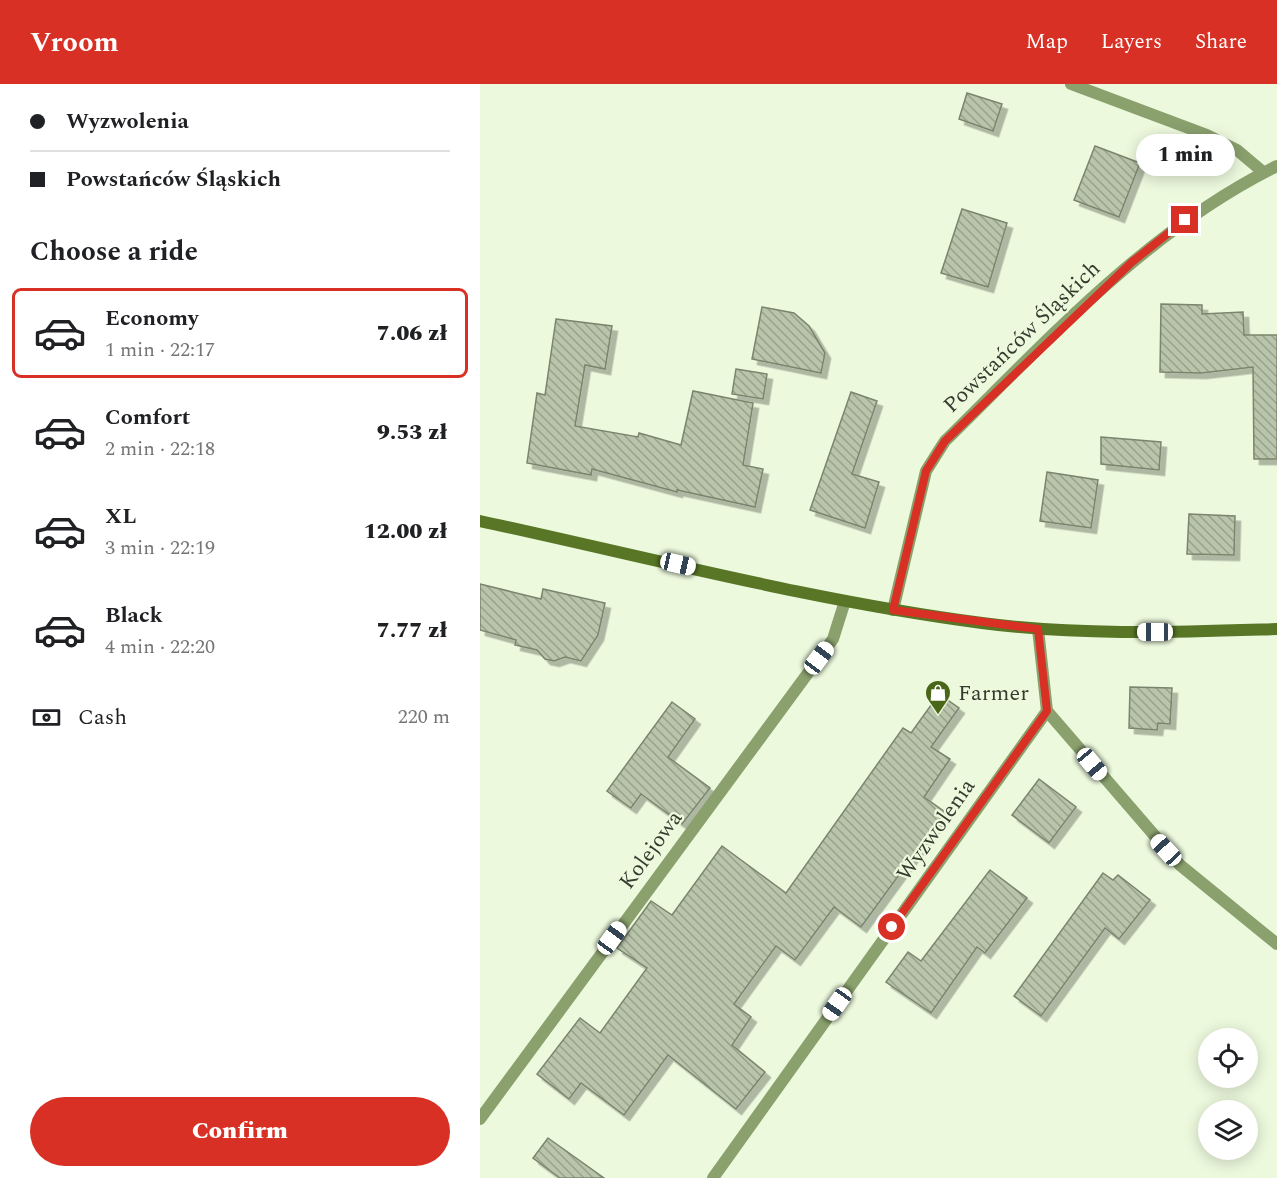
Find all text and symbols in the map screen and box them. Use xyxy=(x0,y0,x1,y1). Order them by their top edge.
text: Vroom xyxy=(30,21,119,64)
text: Map xyxy=(1026,26,1068,58)
text: Layers xyxy=(1101,26,1162,58)
text: Share xyxy=(1195,26,1247,58)
text: Wyzwolenia xyxy=(66,105,189,138)
callout: 1 min xyxy=(1136,133,1234,175)
text: 1 min xyxy=(1158,140,1213,170)
text: Powstańców Śląskich xyxy=(66,163,281,196)
route end xyxy=(1171,206,1198,233)
text: Choose a ride xyxy=(30,231,198,273)
street label: Powstańców Śląskich xyxy=(936,253,1108,421)
text: Economy xyxy=(105,302,198,335)
icon: car xyxy=(33,306,87,360)
text: 7.06 zł xyxy=(377,317,447,350)
text: 1 min · 22:17 xyxy=(105,335,215,365)
text: Comfort xyxy=(105,401,190,434)
icon: car xyxy=(33,405,87,459)
text: 9.53 zł xyxy=(377,416,447,449)
text: 2 min · 22:18 xyxy=(105,434,215,464)
text: XL xyxy=(105,500,136,533)
icon: car xyxy=(33,504,87,558)
text: 12.00 zł xyxy=(364,515,447,548)
text: 3 min · 22:19 xyxy=(105,533,215,563)
car xyxy=(658,551,698,577)
text: Black xyxy=(105,599,163,632)
icon: car xyxy=(33,603,87,657)
text: 7.77 zł xyxy=(377,614,447,647)
car xyxy=(1137,623,1173,641)
text: 4 min · 22:20 xyxy=(105,632,215,662)
car xyxy=(801,638,837,678)
place label: Farmer xyxy=(958,677,1029,710)
shop icon: Farmer xyxy=(923,678,953,716)
icon: cash xyxy=(30,701,63,734)
text: Cash xyxy=(78,701,127,734)
text: 220 m xyxy=(398,702,450,732)
car xyxy=(1074,744,1110,784)
street label: Wyzwolenia xyxy=(888,772,984,888)
street label: Kolejowa xyxy=(611,804,691,896)
car xyxy=(1147,831,1185,869)
route start xyxy=(878,913,905,940)
car xyxy=(594,918,630,958)
car xyxy=(819,984,855,1024)
map controls xyxy=(1198,1028,1258,1160)
button: locate xyxy=(1198,1028,1258,1088)
button: Confirm xyxy=(30,1097,450,1166)
button: layers xyxy=(1198,1100,1258,1160)

